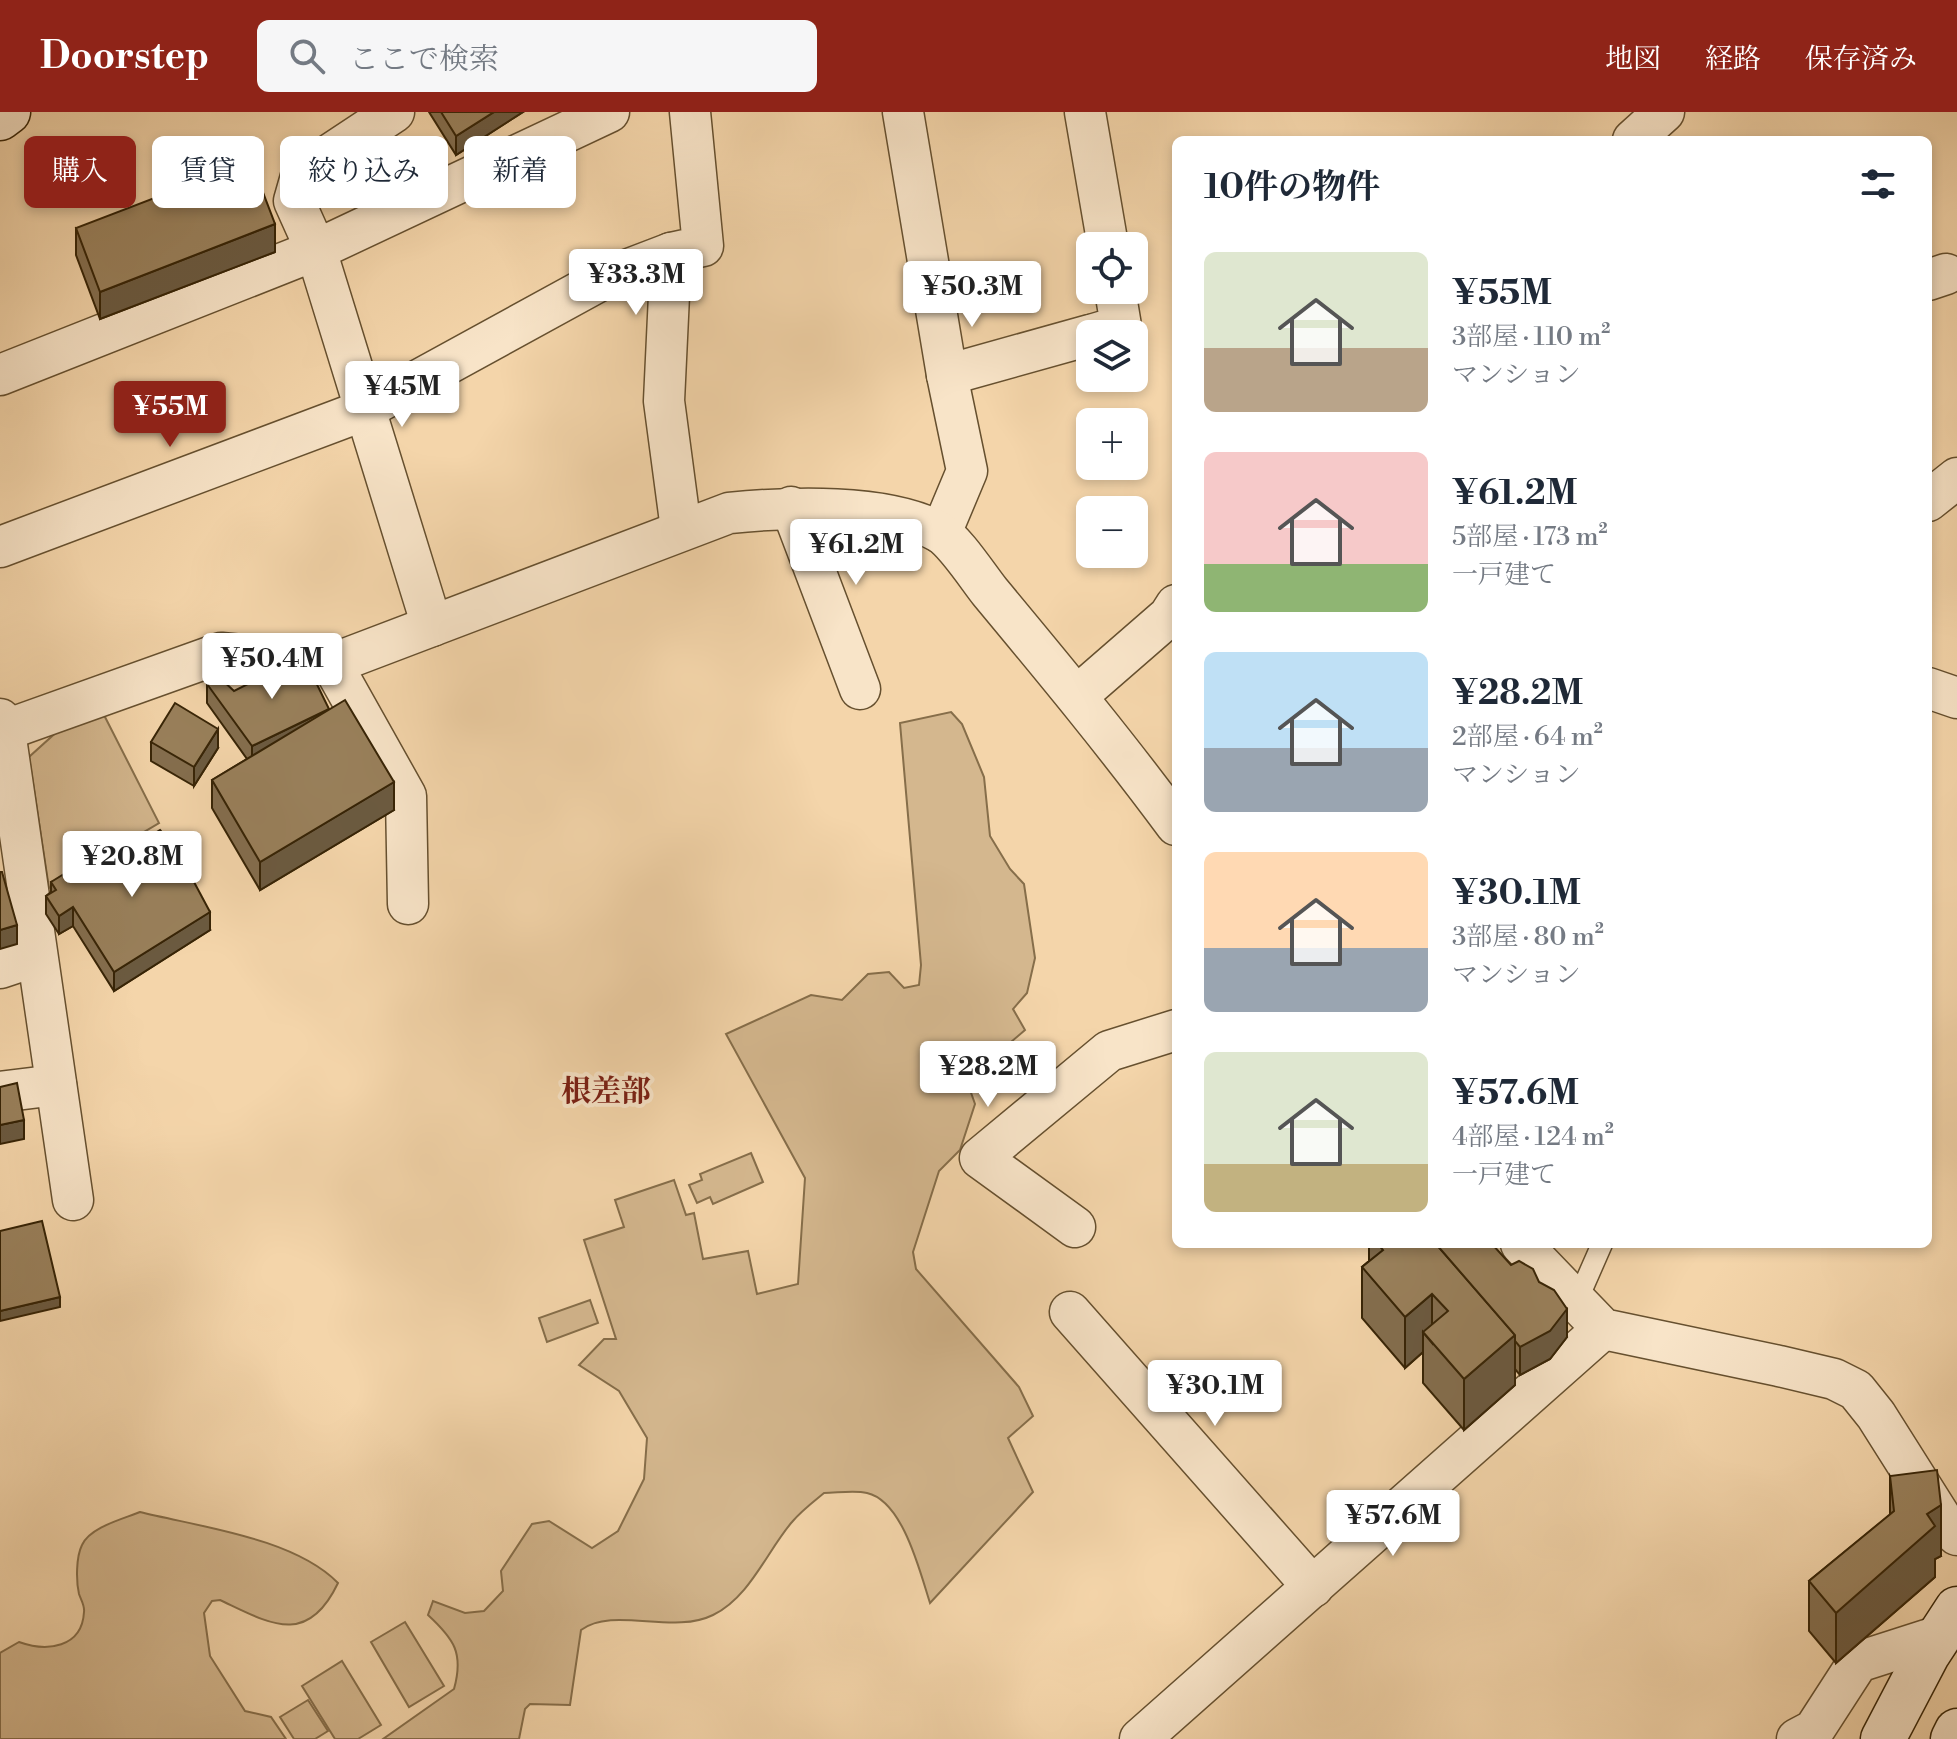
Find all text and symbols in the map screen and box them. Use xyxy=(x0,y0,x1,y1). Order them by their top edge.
search box xyxy=(257,20,817,92)
text: Doorstep xyxy=(40,33,209,80)
icon: search xyxy=(285,34,329,78)
text: ここで検索 xyxy=(349,41,499,79)
text: 地図 xyxy=(1605,42,1661,77)
text: 経路 xyxy=(1705,42,1761,77)
text: 保存済み xyxy=(1805,42,1917,77)
chip: 購入 xyxy=(24,136,136,208)
chip: 賃貸 xyxy=(152,136,264,208)
chip: 絞り込み xyxy=(280,136,448,208)
chip: 新着 xyxy=(464,136,576,208)
icon: filters xyxy=(1856,162,1900,206)
text: 10件の物件 xyxy=(1204,167,1380,209)
map controls xyxy=(1076,232,1148,568)
button: locate xyxy=(1076,232,1148,304)
pin: ¥33.3M xyxy=(571,249,701,317)
text: ¥33.3M xyxy=(587,259,685,291)
pin: ¥50.3M xyxy=(907,261,1037,329)
text: ¥50.3M xyxy=(921,271,1023,303)
text: ¥55M xyxy=(1452,273,1552,315)
icon: home xyxy=(1268,284,1364,380)
button: layers xyxy=(1076,320,1148,392)
text: 3部屋 · 110 m² xyxy=(1452,321,1610,353)
text: マンション xyxy=(1452,359,1581,391)
pin: ¥45M xyxy=(355,361,449,429)
text: ¥45M xyxy=(363,371,441,403)
pin: ¥55M xyxy=(123,381,217,449)
text: ¥55M xyxy=(132,391,208,423)
button: + xyxy=(1076,408,1148,480)
text: ¥61.2M xyxy=(1452,473,1577,515)
icon: home xyxy=(1268,484,1364,580)
button: − xyxy=(1076,496,1148,568)
pin: ¥61.2M xyxy=(791,519,921,587)
text: 5部屋 · 173 m² xyxy=(1452,521,1608,553)
text: ¥61.2M xyxy=(808,529,904,561)
text: 一戸建て xyxy=(1452,559,1556,591)
pin: ¥50.4M xyxy=(207,633,337,701)
text: ¥50.4M xyxy=(220,643,324,675)
text: ¥28.2M xyxy=(1452,673,1583,715)
icon: home xyxy=(1268,684,1364,780)
text: 2部屋 · 64 m² xyxy=(1452,721,1603,753)
text: マンション xyxy=(1452,759,1581,791)
pin: ¥20.8M xyxy=(67,831,197,899)
text: ¥20.8M xyxy=(81,841,183,873)
text: ¥30.1M xyxy=(1452,873,1581,915)
icon: home xyxy=(1268,884,1364,980)
text: 3部屋 · 80 m² xyxy=(1452,921,1604,953)
text: マンション xyxy=(1452,959,1581,991)
pin: ¥28.2M xyxy=(923,1041,1053,1109)
text: ¥28.2M xyxy=(938,1051,1038,1083)
district label: 根差部 xyxy=(561,1073,651,1111)
text: ¥57.6M xyxy=(1452,1073,1579,1115)
icon: home xyxy=(1268,1084,1364,1180)
text: 4部屋 · 124 m² xyxy=(1452,1121,1614,1153)
text: 一戸建て xyxy=(1452,1159,1556,1191)
pin: ¥30.1M xyxy=(1150,1360,1280,1428)
text: ¥30.1M xyxy=(1166,1370,1264,1402)
pin: ¥57.6M xyxy=(1328,1490,1458,1558)
text: ¥57.6M xyxy=(1345,1500,1441,1532)

